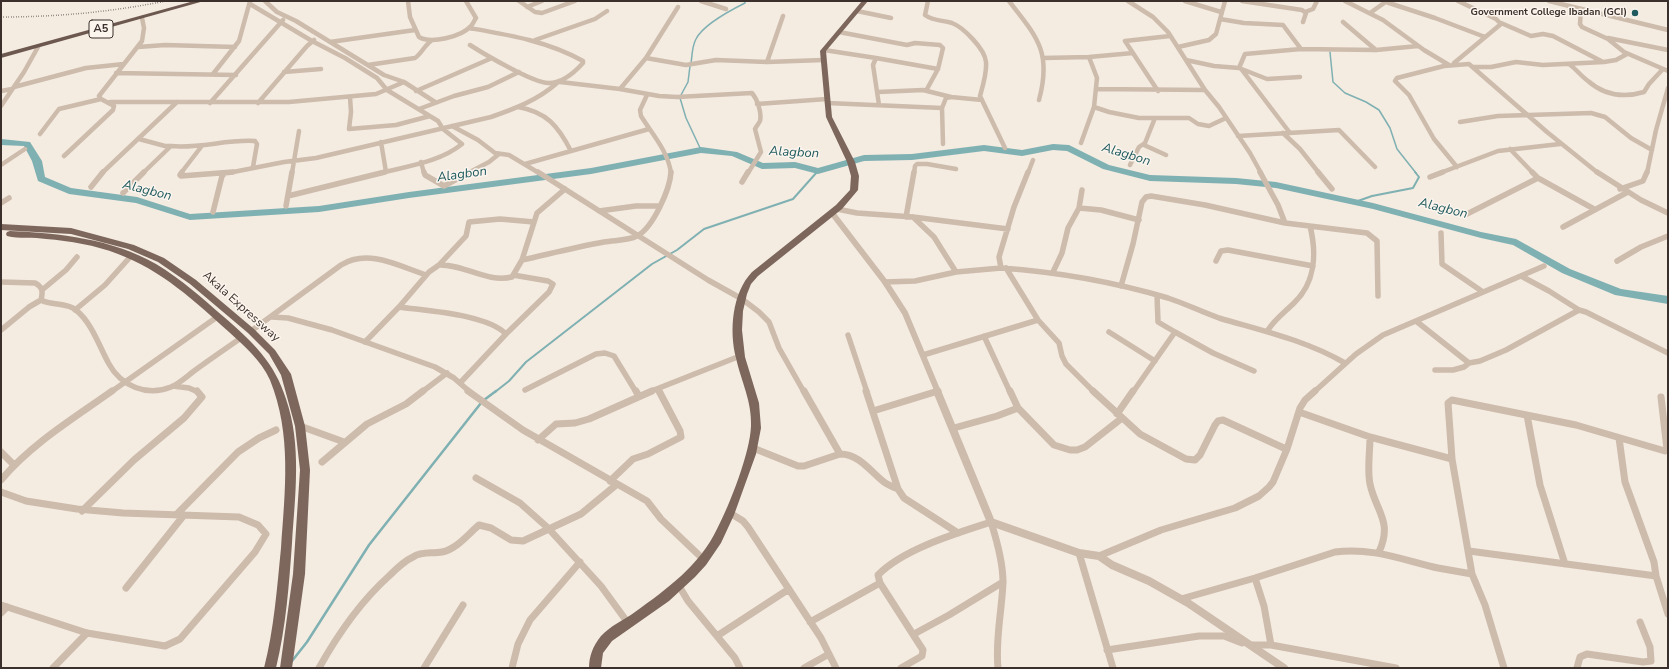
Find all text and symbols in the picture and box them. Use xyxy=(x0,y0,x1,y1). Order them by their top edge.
place label: Government College Ibadan (GCI) xyxy=(1471,7,1627,19)
marker: Government College Ibadan (GCI) xyxy=(1630,8,1640,18)
road number: A5 xyxy=(89,20,113,38)
water label: Alagbon xyxy=(1100,140,1152,170)
water label: Alagbon xyxy=(769,144,819,162)
water label: Alagbon xyxy=(436,164,488,186)
water label: Alagbon xyxy=(121,177,173,205)
water label: Alagbon xyxy=(1417,195,1469,223)
street label: Akala Expressway xyxy=(199,269,283,345)

